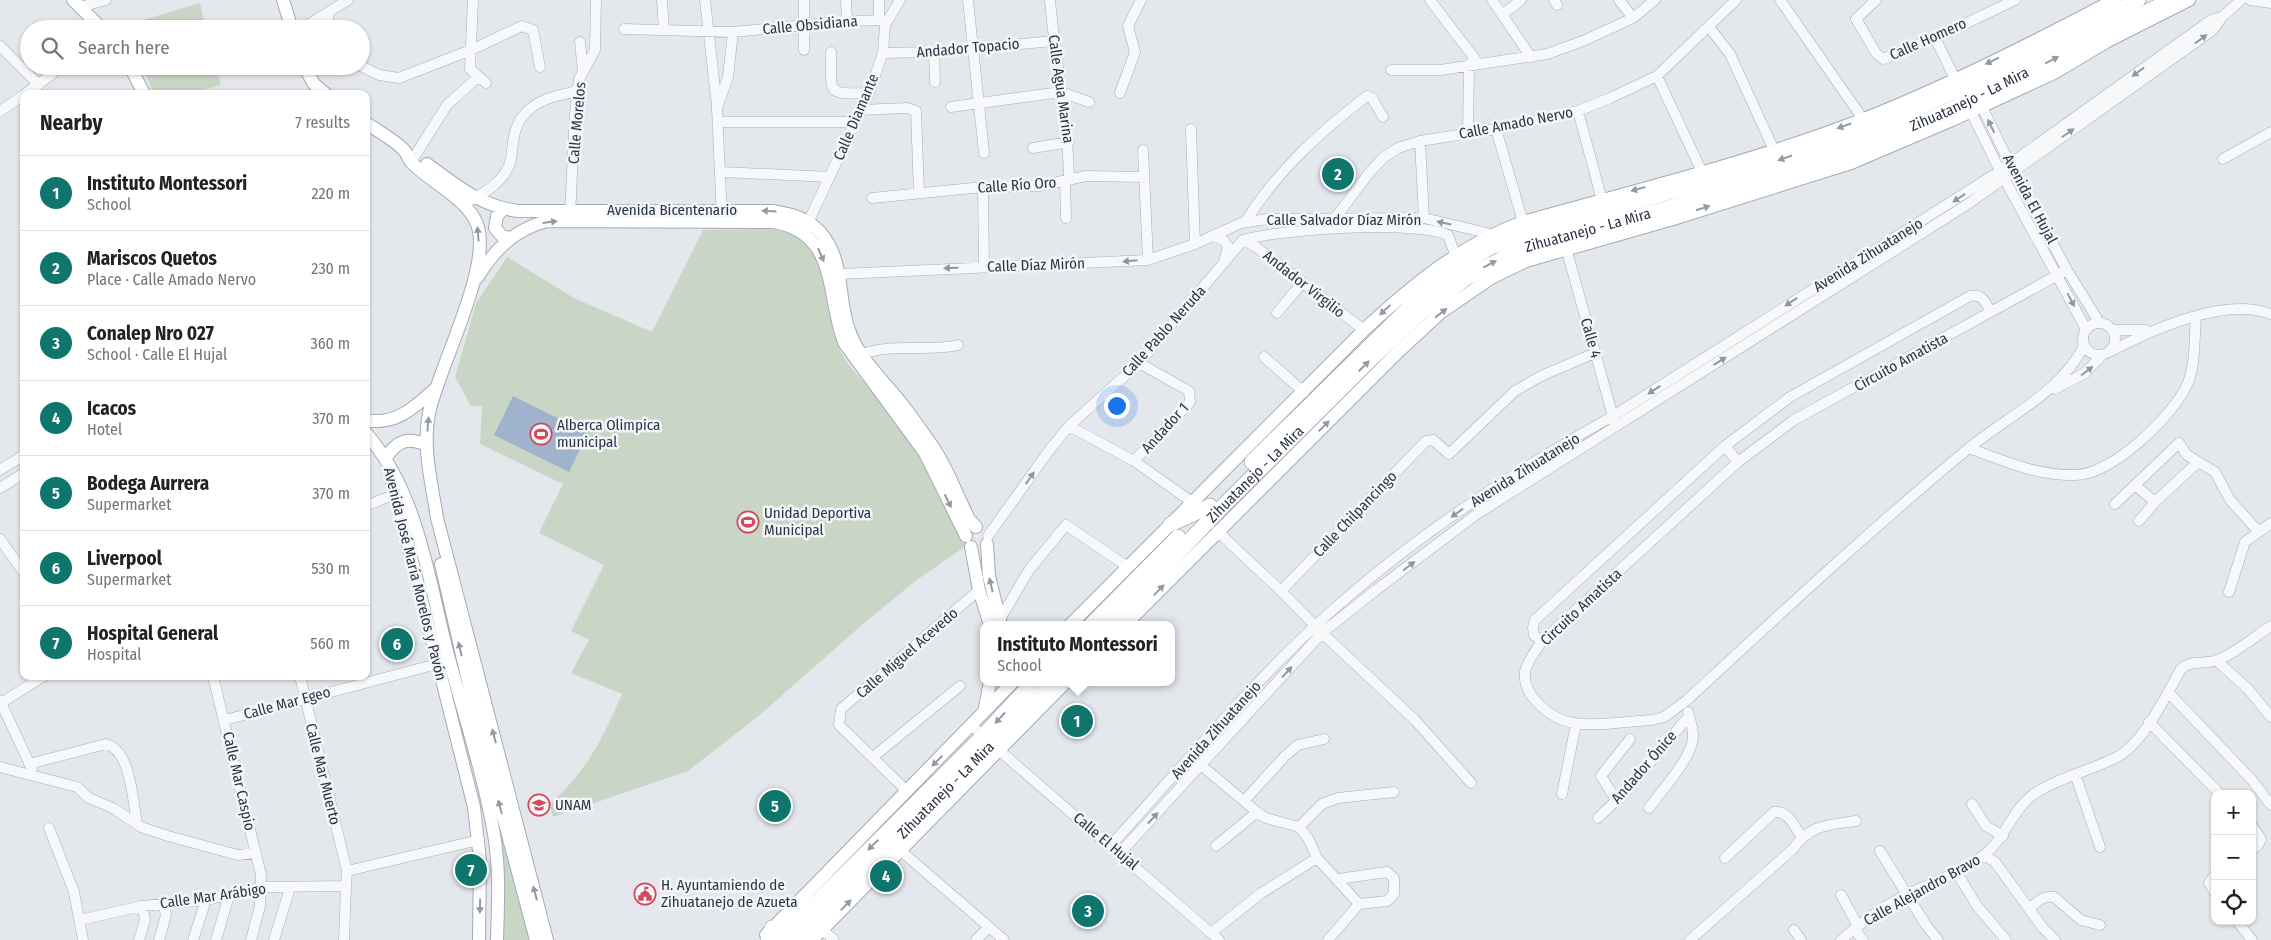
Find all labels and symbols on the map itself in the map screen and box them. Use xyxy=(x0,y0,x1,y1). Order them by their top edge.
street label: Calle Obsidiana xyxy=(762,12,858,38)
street label: Calle Homero xyxy=(1887,14,1969,64)
street label: Calle Agua Marina xyxy=(1044,34,1078,144)
one-way arrow xyxy=(2194,34,2208,44)
street label: Andador Topacio xyxy=(916,35,1020,61)
one-way arrow xyxy=(2045,56,2060,64)
one-way arrow xyxy=(1985,57,1999,65)
street label: Zihuatanejo - La Mira xyxy=(1907,63,2032,135)
one-way arrow xyxy=(2131,67,2145,77)
street label: Calle Diamante xyxy=(830,71,882,163)
street label: Calle Morelos xyxy=(564,81,590,165)
street label: Calle Amado Nervo xyxy=(1457,103,1575,143)
one-way arrow xyxy=(1987,119,1995,133)
one-way arrow xyxy=(1836,123,1851,130)
one-way arrow xyxy=(2061,128,2075,138)
street label: Avenida El Hujal xyxy=(1999,151,2061,247)
pin: 2 xyxy=(1322,155,1354,193)
one-way arrow xyxy=(1777,155,1792,163)
street label: Calle Río Oro xyxy=(977,173,1057,197)
one-way arrow xyxy=(1631,186,1646,194)
one-way arrow xyxy=(1952,193,1965,202)
street label: Avenida Bicentenario xyxy=(607,201,737,219)
street label: Zihuatanejo - La Mira xyxy=(1523,204,1653,256)
one-way arrow xyxy=(1696,204,1711,212)
one-way arrow xyxy=(760,207,776,215)
street label: Calle Salvador Díaz Mirón xyxy=(1267,211,1421,229)
street label: Avenida Zihuatanejo xyxy=(1810,214,1926,296)
one-way arrow xyxy=(542,217,558,225)
one-way arrow xyxy=(1436,218,1452,226)
one-way arrow xyxy=(474,226,482,242)
street label: Andador Virgilio xyxy=(1260,246,1349,322)
one-way arrow xyxy=(818,248,826,262)
street label: Calle Díaz Mirón xyxy=(987,254,1085,276)
one-way arrow xyxy=(1122,257,1138,265)
one-way arrow xyxy=(1483,260,1498,268)
one-way arrow xyxy=(942,264,958,272)
street label: Calle Pablo Neruda xyxy=(1118,282,1210,380)
one-way arrow xyxy=(2067,293,2075,307)
one-way arrow xyxy=(1785,297,1798,307)
one-way arrow xyxy=(1379,304,1391,316)
one-way arrow xyxy=(1434,308,1447,319)
street label: Calle 4 xyxy=(1577,316,1605,360)
street label: Circuito Amatista xyxy=(1851,329,1951,395)
one-way arrow xyxy=(1713,357,1726,366)
one-way arrow xyxy=(1358,360,1370,372)
one-way arrow xyxy=(2080,366,2093,376)
one-way arrow xyxy=(1648,385,1661,394)
your location xyxy=(1104,393,1130,419)
street label: Andador 1 xyxy=(1138,399,1192,457)
one-way arrow xyxy=(424,415,432,431)
place label: Alberca Olimpica municipal xyxy=(557,416,660,451)
one-way arrow xyxy=(1317,420,1329,432)
sports icon: Alberca Olimpica municipal xyxy=(529,422,553,446)
street label: Zihuatanejo - La Mira xyxy=(1203,422,1307,526)
street label: Avenida Zihuatanejo xyxy=(1467,429,1583,511)
street label: Avenida José María Morelos y Pavón xyxy=(380,466,450,682)
street label: Calle Chilpancingo xyxy=(1309,467,1401,561)
one-way arrow xyxy=(1025,471,1035,485)
one-way arrow xyxy=(944,494,952,508)
place label: Unidad Deportiva Municipal xyxy=(764,504,871,539)
one-way arrow xyxy=(1451,508,1464,518)
sports icon: Unidad Deportiva Municipal xyxy=(736,510,760,534)
one-way arrow xyxy=(1402,561,1416,571)
street label: Circuito Amatista xyxy=(1537,565,1625,649)
one-way arrow xyxy=(987,577,995,592)
one-way arrow xyxy=(1153,584,1165,596)
street label: Calle Miguel Acevedo xyxy=(852,604,962,702)
pin: 6 xyxy=(381,625,413,663)
one-way arrow xyxy=(456,642,464,657)
one-way arrow xyxy=(1281,666,1292,679)
street label: Avenida Zihuatanejo xyxy=(1167,677,1265,783)
street label: Calle Mar Egeo xyxy=(242,683,332,723)
pin: 1 xyxy=(1061,702,1093,740)
one-way arrow xyxy=(994,711,1006,723)
street label: Calle Mar Muerto xyxy=(302,721,344,827)
street label: Andador Ónice xyxy=(1608,727,1680,807)
one-way arrow xyxy=(490,728,498,743)
street label: Calle Mar Caspio xyxy=(219,730,259,832)
street label: Zihuatanejo - La Mira xyxy=(894,738,998,842)
one-way arrow xyxy=(931,754,943,766)
pin: 5 xyxy=(759,787,791,825)
school or university icon: UNAM xyxy=(527,793,551,817)
place label: UNAM xyxy=(555,796,591,814)
one-way arrow xyxy=(496,799,504,814)
street label: Calle El Hujal xyxy=(1070,808,1142,874)
one-way arrow xyxy=(1147,812,1159,824)
one-way arrow xyxy=(867,839,879,851)
street label: Calle Alejandro Bravo xyxy=(1861,850,1984,930)
pin: 7 xyxy=(455,851,487,889)
pin: 4 xyxy=(870,857,902,895)
place label: H. Ayuntamiendo de Zihuatanejo de Azueta xyxy=(661,876,798,911)
street label: Calle Mar Arábigo xyxy=(159,880,267,912)
public building icon: H. Ayuntamiendo de Zihuatanejo de Azueta xyxy=(633,882,657,906)
one-way arrow xyxy=(531,885,539,900)
pin: 3 xyxy=(1072,892,1104,930)
one-way arrow xyxy=(476,899,484,915)
one-way arrow xyxy=(840,899,852,911)

